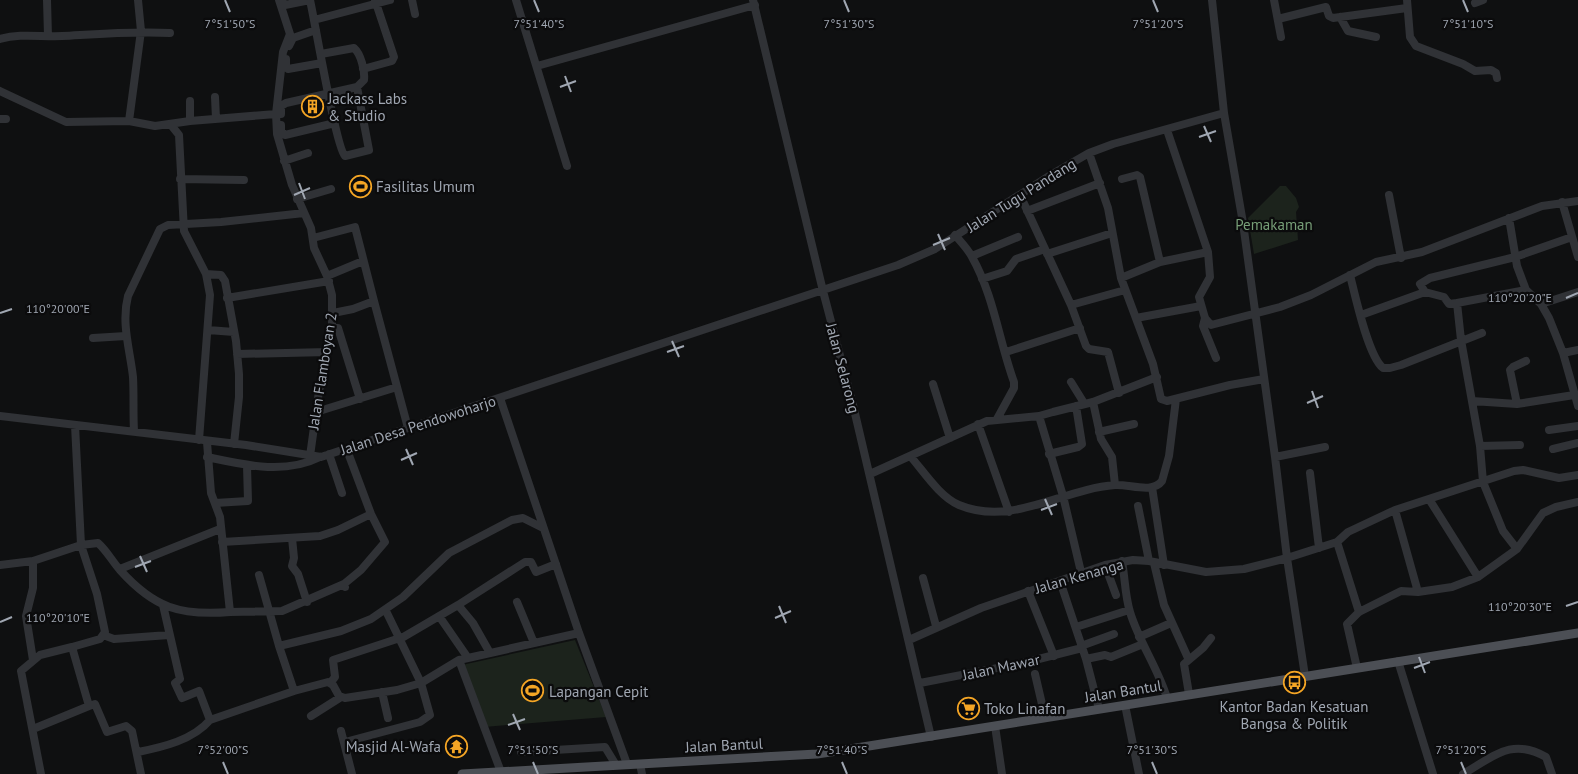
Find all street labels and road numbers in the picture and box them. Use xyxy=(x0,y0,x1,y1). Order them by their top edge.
street label: Jalan Tugu Pandang xyxy=(962,154,1079,237)
street label: Jalan Flamboyan 2 xyxy=(303,311,341,432)
street label: Jalan Selarong xyxy=(822,320,864,415)
street label: Jalan Desa Pendowoharjo xyxy=(337,391,498,459)
street label: Jalan Kenanga xyxy=(1032,554,1125,598)
street label: Jalan Mawar xyxy=(960,650,1041,685)
street label: Jalan Bantul xyxy=(1082,675,1164,707)
street label: Jalan Bantul xyxy=(684,733,764,757)

